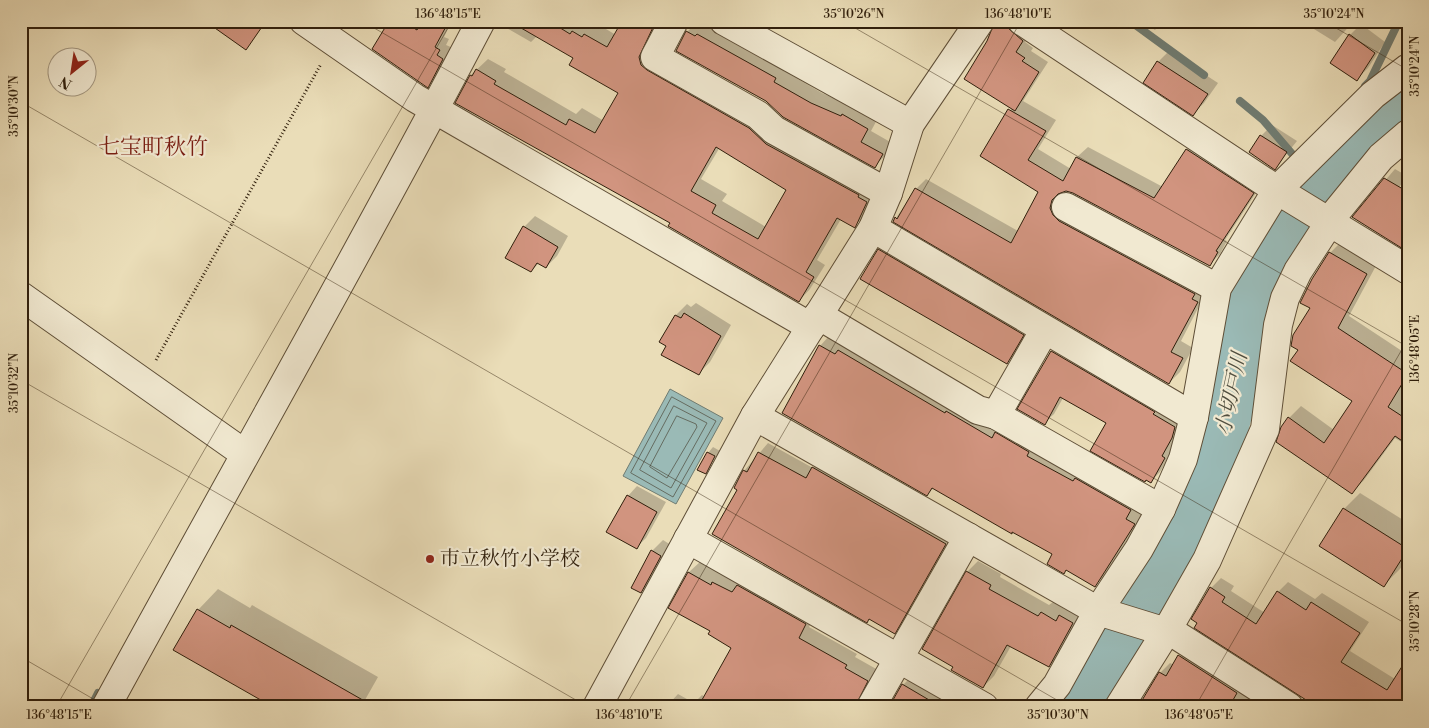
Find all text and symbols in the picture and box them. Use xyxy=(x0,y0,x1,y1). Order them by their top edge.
text: 136°48'15"E xyxy=(415,7,481,22)
text: 35°10'26"N xyxy=(824,7,884,22)
text: 136°48'10"E xyxy=(985,7,1051,22)
text: 35°10'24"N xyxy=(1304,7,1364,22)
text: 35°10'24"N xyxy=(1408,36,1423,96)
north arrow xyxy=(48,48,98,98)
text: N xyxy=(57,72,75,93)
text: 35°10'30"N xyxy=(7,75,22,137)
district label: 七宝町秋竹 xyxy=(98,134,208,161)
text: 136°48'05"E xyxy=(1408,315,1423,383)
water label: 小切戸川 xyxy=(1211,348,1254,438)
text: 35°10'32"N xyxy=(7,353,22,413)
place label: 市立秋竹小学校 xyxy=(440,547,580,572)
marker: 市立秋竹小学校 xyxy=(424,553,436,565)
text: 35°10'28"N xyxy=(1408,590,1423,651)
text: 136°48'15"E xyxy=(26,708,92,723)
text: 136°48'10"E xyxy=(596,708,662,723)
text: 35°10'30"N xyxy=(1027,708,1089,723)
text: 136°48'05"E xyxy=(1165,708,1233,723)

